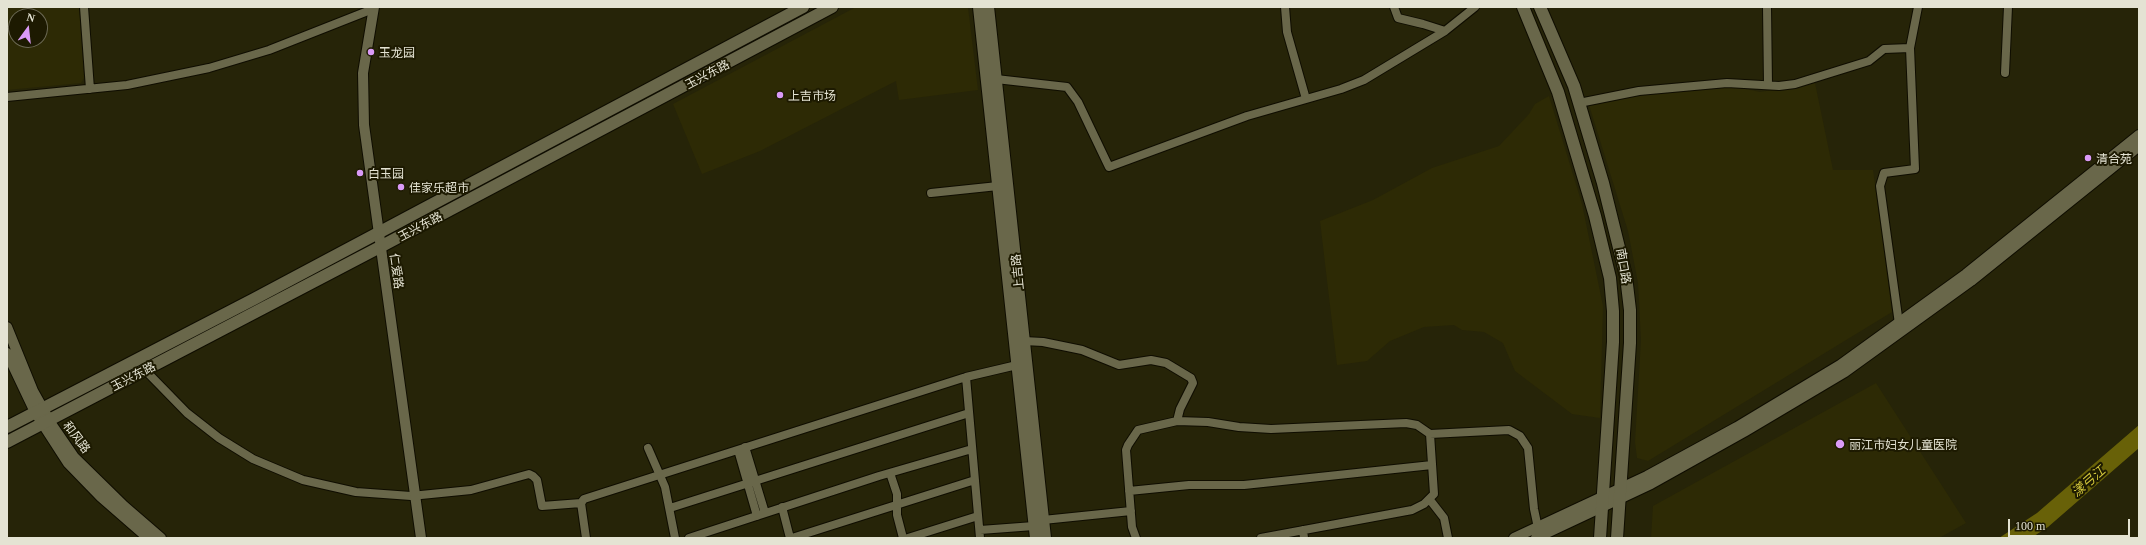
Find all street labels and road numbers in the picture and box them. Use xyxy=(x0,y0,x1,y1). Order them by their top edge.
street label: 玉兴东路 xyxy=(682,56,732,92)
street label: 玉兴东路 xyxy=(395,208,445,244)
street label: 南口路 xyxy=(1614,247,1634,285)
street label: 仁爱路 xyxy=(387,252,407,290)
street label: 上吉路 xyxy=(1008,253,1026,291)
street label: 玉兴东路 xyxy=(108,359,158,393)
street label: 和风路 xyxy=(60,418,94,456)

